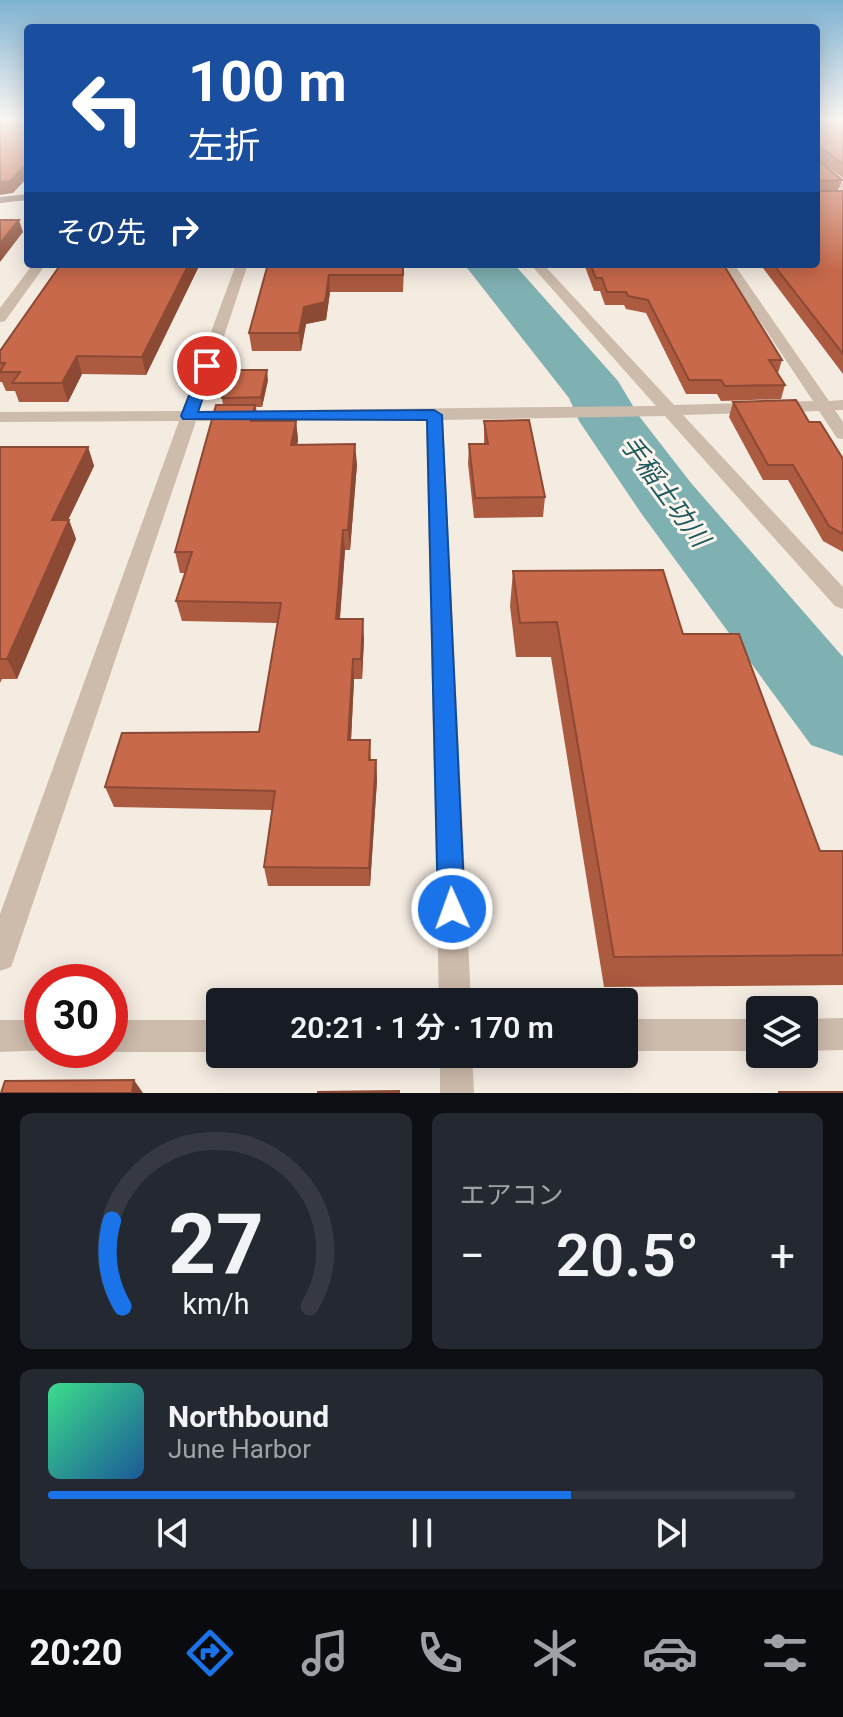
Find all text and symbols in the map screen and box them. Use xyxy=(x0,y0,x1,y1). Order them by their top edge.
text: 100 m xyxy=(188,49,347,115)
icon: left xyxy=(56,56,160,160)
text: 左折 xyxy=(188,125,260,167)
icon: right xyxy=(162,208,206,252)
text: その先 xyxy=(56,215,146,250)
pin xyxy=(173,332,241,400)
icon: arrive xyxy=(185,344,229,388)
water label: 手稲土功川 xyxy=(615,430,717,555)
position arrow xyxy=(410,867,494,951)
speed limit sign: 30 xyxy=(24,964,128,1068)
map controls xyxy=(746,996,818,1068)
button: layers xyxy=(746,996,818,1068)
text: 20:21 · 1 分 · 170 m xyxy=(290,1010,554,1045)
text: エアコン xyxy=(460,1180,564,1210)
text: 27 xyxy=(168,1196,263,1293)
text: 20.5° xyxy=(556,1220,699,1291)
text: − xyxy=(460,1230,485,1282)
text: + xyxy=(770,1230,795,1282)
text: km/h xyxy=(182,1287,249,1321)
text: Northbound xyxy=(168,1399,329,1434)
text: June Harbor xyxy=(168,1434,311,1464)
icon: previous xyxy=(151,1511,195,1555)
icon: pause xyxy=(400,1511,444,1555)
icon: next xyxy=(649,1511,693,1555)
icon: directions xyxy=(182,1625,238,1681)
icon: music xyxy=(297,1625,353,1681)
icon: phone xyxy=(412,1625,468,1681)
icon: climate xyxy=(527,1625,583,1681)
icon: car xyxy=(642,1625,698,1681)
icon: filters xyxy=(757,1625,813,1681)
text: 20:20 xyxy=(30,1632,122,1674)

